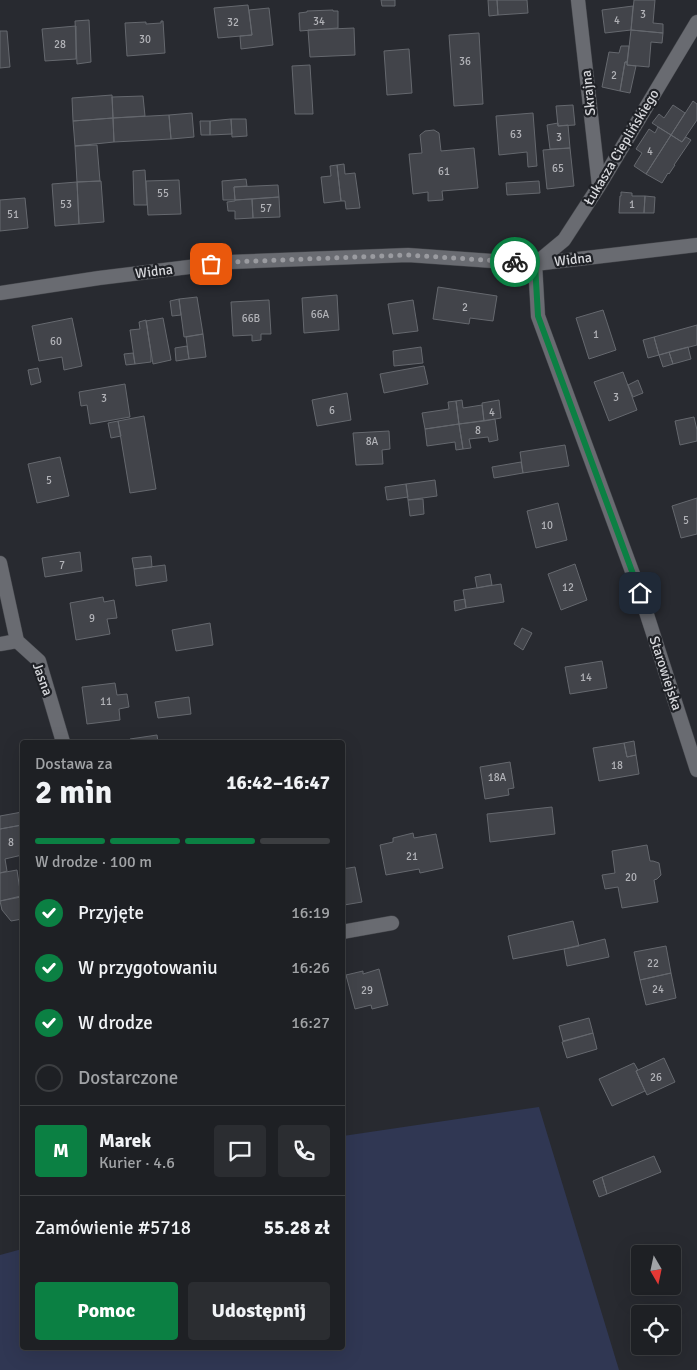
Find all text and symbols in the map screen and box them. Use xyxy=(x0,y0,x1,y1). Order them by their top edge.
house number: 3 xyxy=(640,8,646,21)
house number: 4 xyxy=(614,14,620,27)
house number: 34 xyxy=(313,15,325,28)
house number: 32 xyxy=(227,16,239,29)
house number: 30 xyxy=(139,33,151,46)
house number: 28 xyxy=(54,38,66,51)
house number: 36 xyxy=(459,55,471,68)
street label: Skrajna xyxy=(578,69,599,117)
house number: 2 xyxy=(611,69,617,82)
street label: Łukasza Cieplińskiego xyxy=(580,86,663,208)
house number: 63 xyxy=(510,128,522,141)
house number: 3 xyxy=(556,131,562,144)
house number: 4 xyxy=(647,145,653,158)
house number: 65 xyxy=(552,162,564,175)
house number: 61 xyxy=(438,165,450,178)
house number: 55 xyxy=(157,187,169,200)
house number: 53 xyxy=(60,198,72,211)
house number: 1 xyxy=(629,198,635,211)
house number: 57 xyxy=(260,202,272,215)
house number: 51 xyxy=(7,208,19,221)
courier xyxy=(490,237,540,287)
pin xyxy=(190,243,232,285)
icon: bike xyxy=(501,248,529,276)
street label: Widna xyxy=(553,249,593,270)
icon: bag xyxy=(197,250,225,278)
street label: Widna xyxy=(134,261,174,282)
house number: 2 xyxy=(462,301,468,314)
house number: 66A xyxy=(311,308,330,321)
house number: 66B xyxy=(242,312,261,325)
house number: 1 xyxy=(593,328,599,341)
house number: 60 xyxy=(50,335,62,348)
house number: 3 xyxy=(613,391,619,404)
house number: 3 xyxy=(101,392,107,405)
house number: 6 xyxy=(329,404,335,417)
house number: 4 xyxy=(489,406,495,419)
house number: 8 xyxy=(475,424,481,437)
house number: 8A xyxy=(366,435,379,448)
house number: 5 xyxy=(46,474,52,487)
house number: 5 xyxy=(683,514,689,527)
house number: 10 xyxy=(541,519,553,532)
house number: 7 xyxy=(59,559,65,572)
pin xyxy=(619,572,661,614)
icon: home xyxy=(626,579,654,607)
house number: 12 xyxy=(562,581,574,594)
house number: 9 xyxy=(89,612,95,625)
street label: Starowiejska xyxy=(646,634,686,712)
street label: Jasna xyxy=(29,660,56,698)
house number: 14 xyxy=(580,671,592,684)
house number: 11 xyxy=(100,695,112,708)
text: Dostawa za xyxy=(35,754,113,774)
house number: 18 xyxy=(611,759,623,772)
text: 16:42–16:47 xyxy=(226,771,330,795)
house number: 18A xyxy=(488,771,507,784)
text: 2 min xyxy=(35,773,112,812)
house number: 8 xyxy=(8,836,14,849)
house number: 21 xyxy=(406,850,418,863)
text: W drodze · 100 m xyxy=(35,852,152,872)
house number: 20 xyxy=(625,871,637,884)
icon: check xyxy=(35,899,63,927)
text: Przyjęte xyxy=(78,901,144,925)
text: 16:19 xyxy=(291,903,330,923)
icon: check xyxy=(35,954,63,982)
text: W przygotowaniu xyxy=(78,956,218,980)
house number: 22 xyxy=(647,957,659,970)
text: 16:26 xyxy=(291,958,330,978)
house number: 24 xyxy=(652,983,664,996)
house number: 29 xyxy=(361,984,373,997)
icon: check xyxy=(35,1009,63,1037)
text: W drodze xyxy=(78,1011,153,1035)
text: 16:27 xyxy=(291,1013,330,1033)
text: Dostarczone xyxy=(78,1066,178,1090)
house number: 26 xyxy=(650,1071,662,1084)
button: chat xyxy=(214,1125,266,1177)
button: phone xyxy=(278,1125,330,1177)
text: Marek xyxy=(99,1129,151,1153)
text: M xyxy=(53,1139,69,1163)
text: Kurier · 4.6 xyxy=(99,1153,175,1173)
text: Zamówienie #5718 xyxy=(35,1216,191,1240)
text: 55.28 zł xyxy=(264,1216,330,1240)
north arrow xyxy=(631,1245,681,1295)
map controls xyxy=(631,1245,681,1355)
button: Pomoc xyxy=(35,1282,178,1340)
button: Udostępnij xyxy=(188,1282,330,1340)
button: locate xyxy=(631,1305,681,1355)

